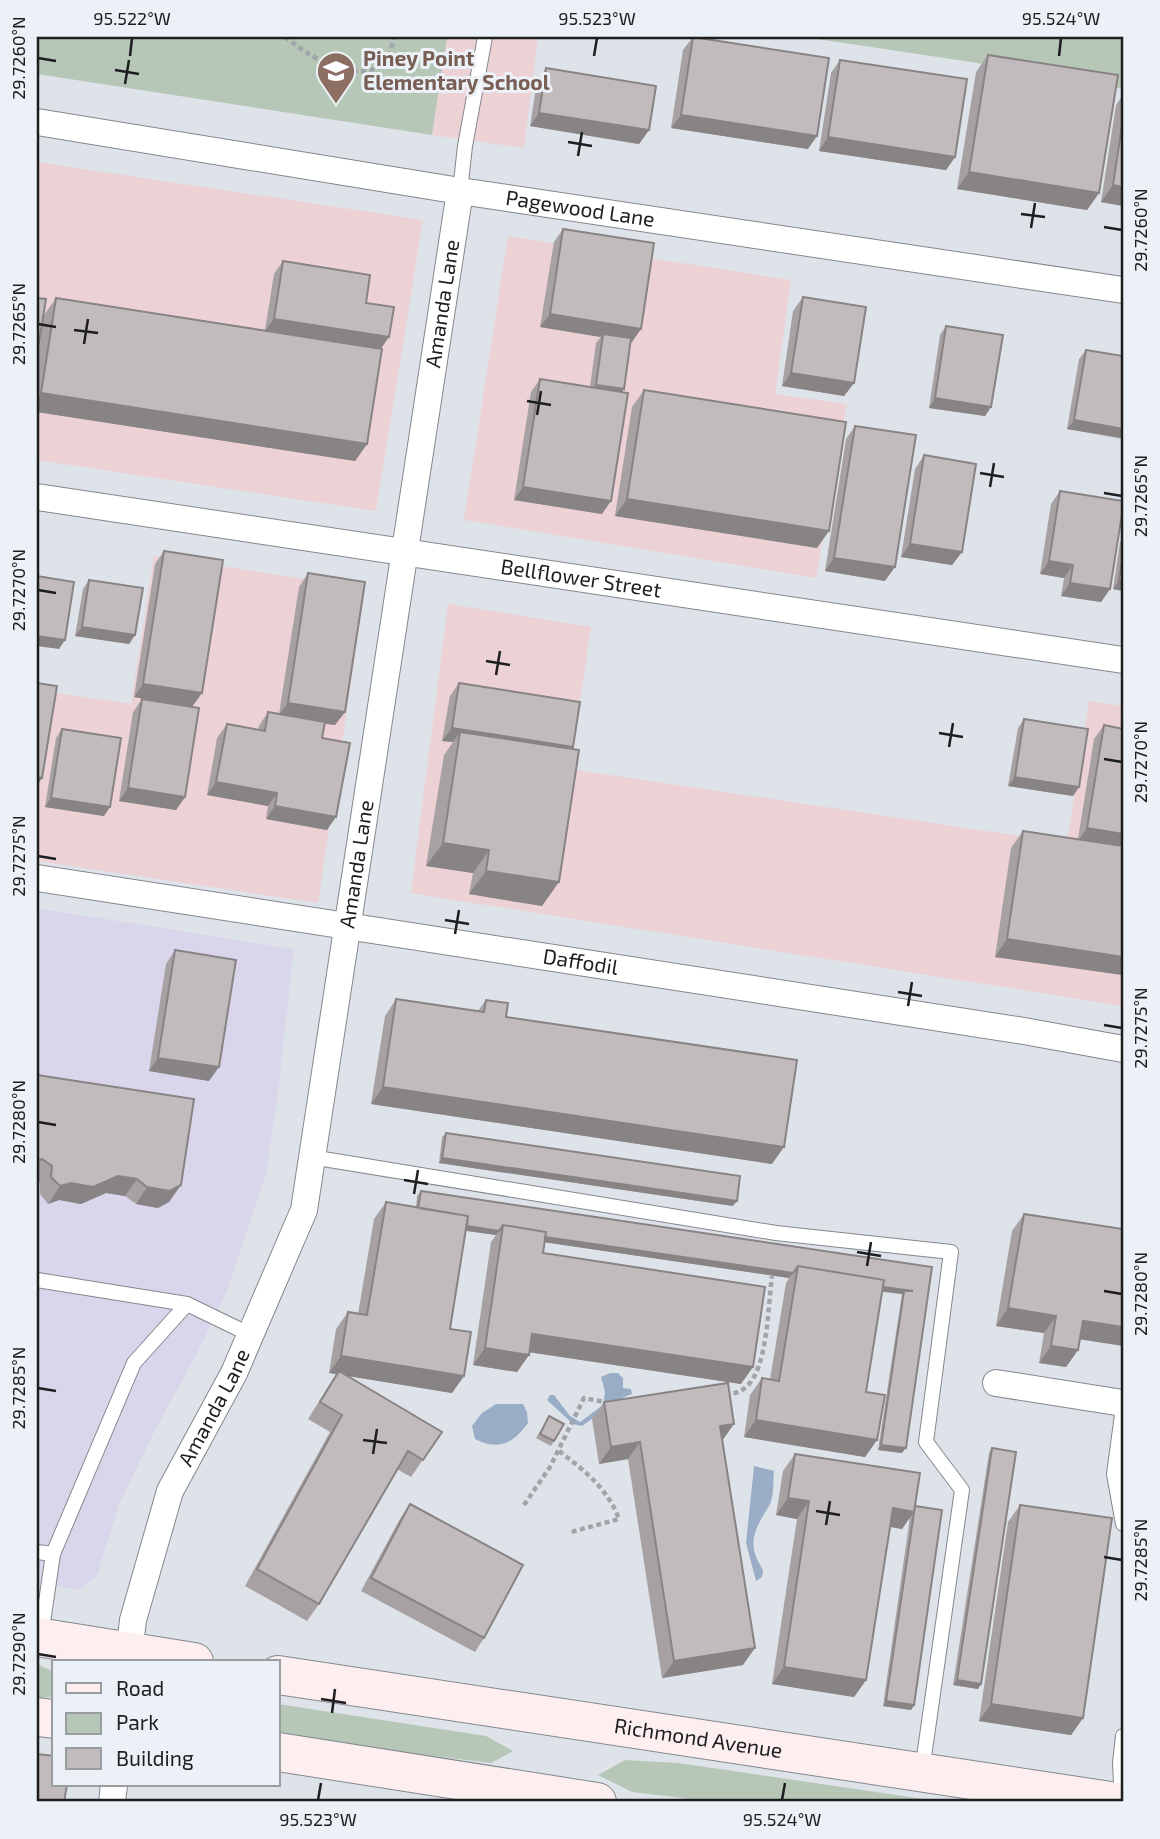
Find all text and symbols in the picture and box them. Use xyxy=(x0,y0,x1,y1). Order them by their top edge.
text: 95.522°W xyxy=(93,7,171,29)
text: 95.523°W xyxy=(558,7,636,29)
text: 95.524°W xyxy=(1022,7,1100,29)
text: 29.7260°N xyxy=(7,16,29,100)
place label: Piney Point Elementary School xyxy=(363,45,550,95)
school or university icon: Piney Point Elementary School xyxy=(315,50,357,105)
street label: Pagewood Lane xyxy=(504,184,657,231)
text: 29.7260°N xyxy=(1129,188,1151,272)
street label: Amanda Lane xyxy=(419,238,463,369)
text: 29.7265°N xyxy=(7,283,29,365)
text: 29.7265°N xyxy=(1129,455,1151,537)
text: 29.7270°N xyxy=(7,549,29,631)
street label: Bellflower Street xyxy=(499,553,663,602)
text: 29.7270°N xyxy=(1129,721,1151,803)
street label: Amanda Lane xyxy=(333,798,378,930)
text: 29.7275°N xyxy=(7,815,29,897)
street label: Daffodil xyxy=(541,943,621,979)
text: 29.7275°N xyxy=(1129,987,1151,1069)
text: 29.7280°N xyxy=(7,1080,29,1164)
text: 29.7280°N xyxy=(1129,1252,1151,1336)
street label: Amanda Lane xyxy=(172,1345,254,1470)
text: 29.7285°N xyxy=(7,1346,29,1430)
text: 29.7285°N xyxy=(1129,1518,1151,1602)
text: 29.7290°N xyxy=(7,1612,29,1696)
legend xyxy=(52,1660,280,1786)
text: Road xyxy=(116,1675,164,1700)
text: Park xyxy=(116,1709,159,1734)
street label: Richmond Avenue xyxy=(613,1712,784,1762)
text: Building xyxy=(116,1745,194,1770)
text: 95.523°W xyxy=(279,1808,357,1830)
text: 95.524°W xyxy=(743,1808,821,1830)

